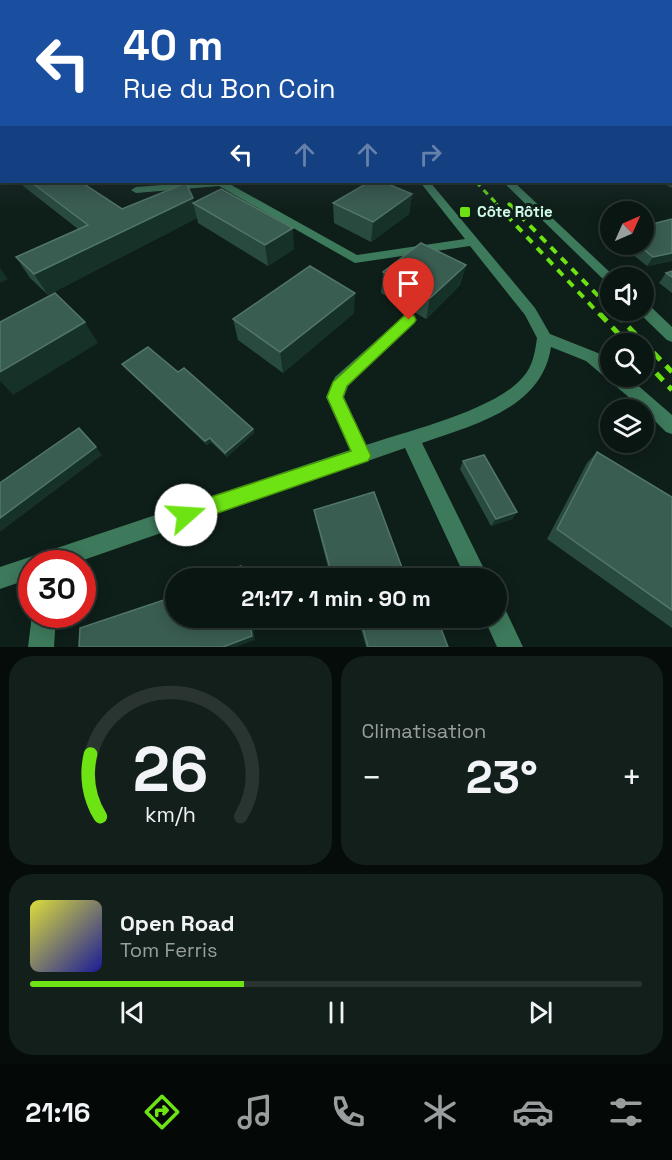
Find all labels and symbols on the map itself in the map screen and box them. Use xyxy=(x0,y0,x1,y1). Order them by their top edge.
north arrow xyxy=(600,201,654,255)
place label: Côte Rôtie xyxy=(477,202,553,221)
marker: Côte Rôtie xyxy=(458,205,472,219)
pin xyxy=(383,258,434,320)
position arrow xyxy=(154,483,218,547)
speed limit sign: 30 xyxy=(18,550,96,628)

